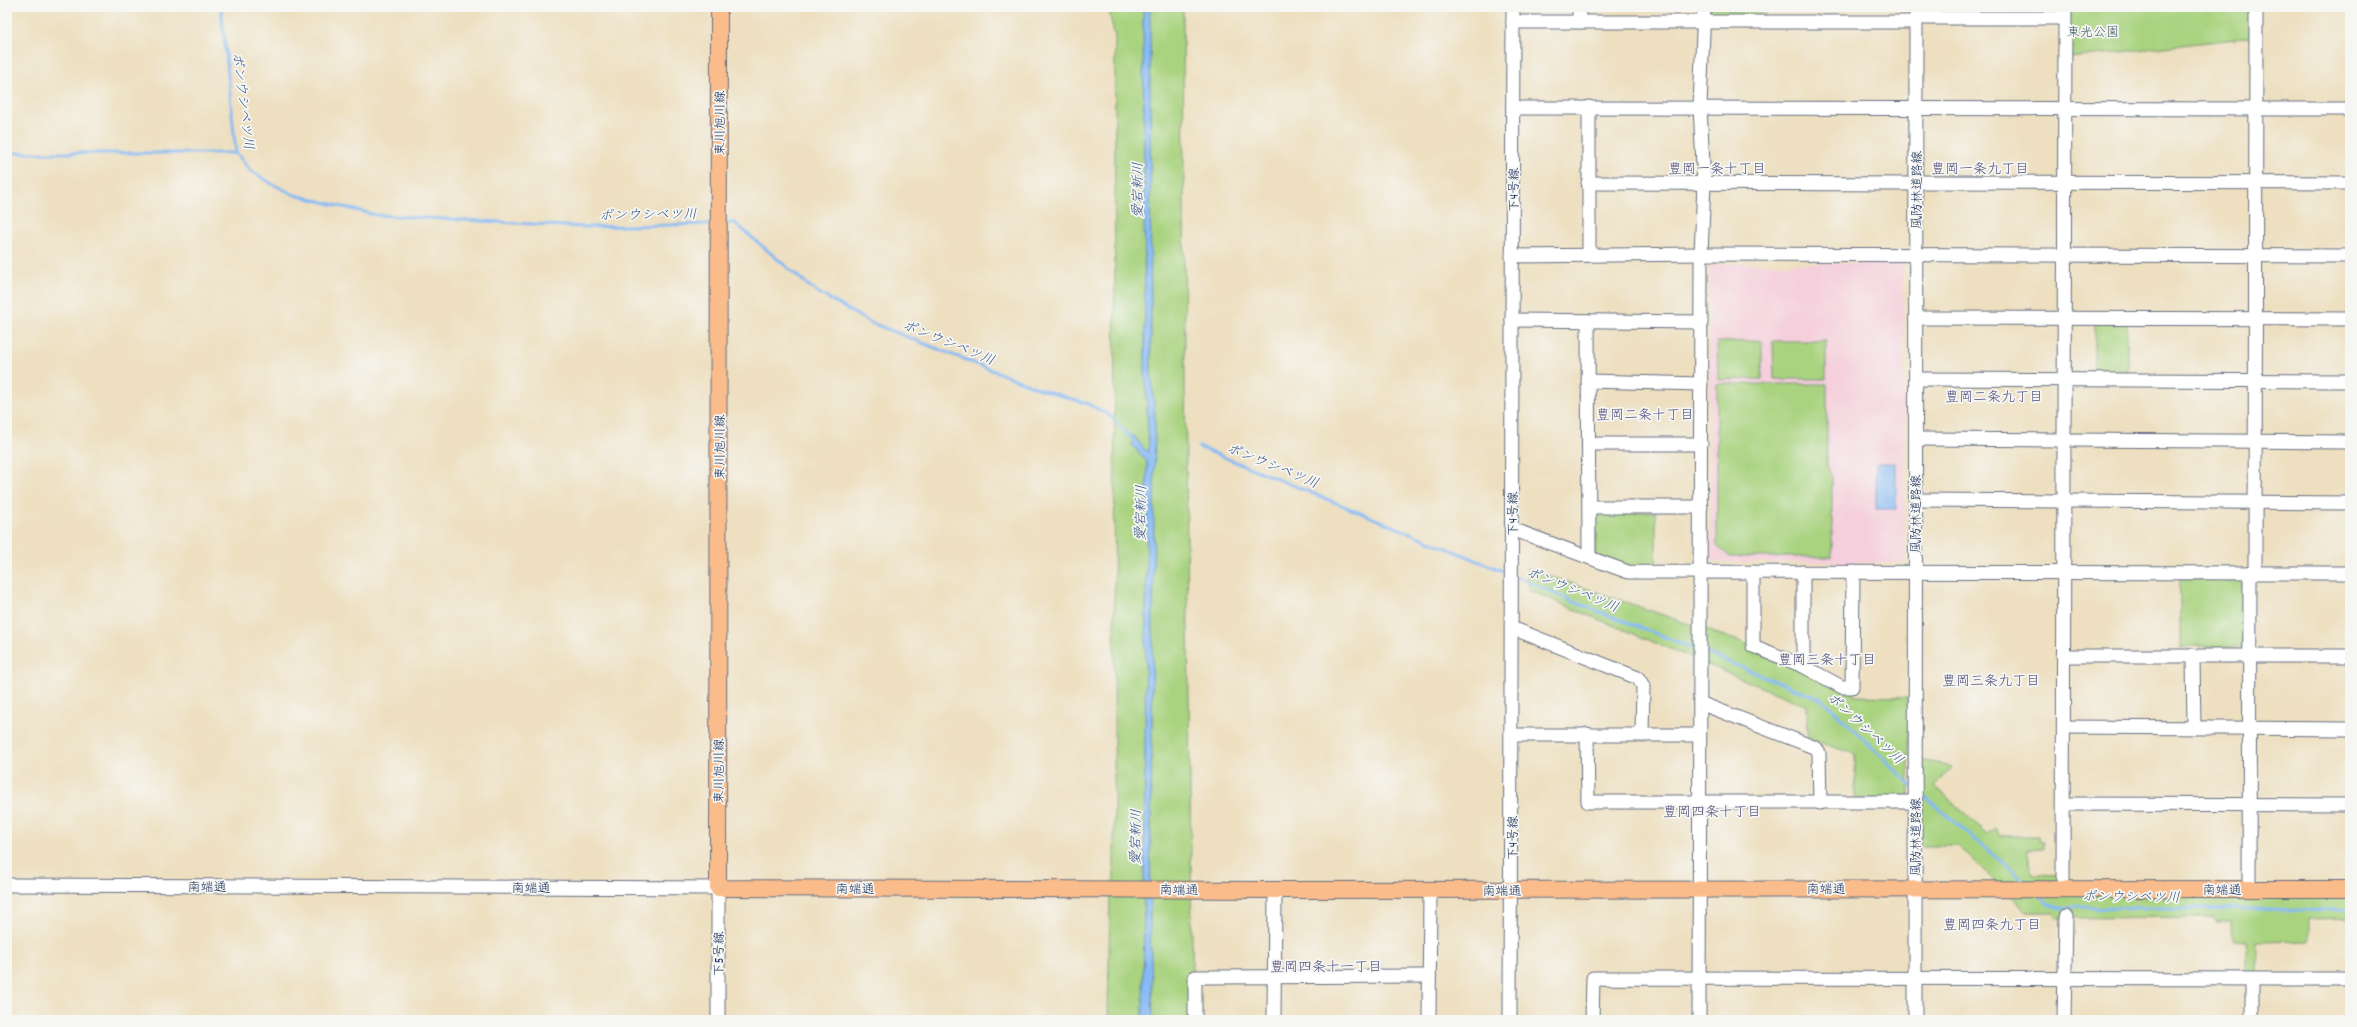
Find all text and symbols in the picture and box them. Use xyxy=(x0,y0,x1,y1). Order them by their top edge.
park label: 東光公園 xyxy=(2067,24,2119,43)
water label: ポンウシベツ川 xyxy=(226,51,258,151)
street label: 東川旭川線 xyxy=(712,90,731,156)
street label: 風防林道路線 xyxy=(1909,150,1928,229)
district label: 豊岡一条十丁目 xyxy=(1668,160,1766,180)
district label: 豊岡一条九丁目 xyxy=(1931,160,2029,180)
water label: 愛宕新川 xyxy=(1129,162,1149,218)
street label: 下4号線 xyxy=(1506,167,1525,212)
water label: ポンウシベツ川 xyxy=(599,205,697,227)
water label: ポンウシベツ川 xyxy=(899,316,997,371)
district label: 豊岡二条九丁目 xyxy=(1945,388,2043,408)
district label: 豊岡二条十丁目 xyxy=(1596,406,1694,426)
street label: 東川旭川線 xyxy=(712,414,731,480)
water label: ポンウシベツ川 xyxy=(1223,439,1321,494)
street label: 風防林道路線 xyxy=(1908,474,1927,553)
water label: 愛宕新川 xyxy=(1132,485,1152,541)
street label: 下4号線 xyxy=(1505,491,1524,536)
water label: ポンウシベツ川 xyxy=(1523,563,1621,618)
district label: 豊岡三条十丁目 xyxy=(1778,651,1876,671)
district label: 豊岡三条九丁目 xyxy=(1942,672,2040,692)
water label: ポンウシベツ川 xyxy=(1822,689,1907,770)
street label: 東川旭川線 xyxy=(711,738,730,804)
street label: 風防林道路線 xyxy=(1908,797,1927,876)
district label: 豊岡四条十丁目 xyxy=(1663,803,1761,823)
water label: 愛宕新川 xyxy=(1127,809,1147,865)
street label: 下4号線 xyxy=(1505,815,1524,860)
street label: 南端通 xyxy=(187,879,227,898)
street label: 南端通 xyxy=(511,880,551,899)
street label: 南端通 xyxy=(835,881,875,900)
street label: 南端通 xyxy=(1806,881,1846,900)
street label: 南端通 xyxy=(1159,882,1199,901)
street label: 南端通 xyxy=(2202,882,2242,901)
street label: 南端通 xyxy=(1482,883,1522,902)
water label: ポンウシベツ川 xyxy=(2082,887,2180,909)
district label: 豊岡四条九丁目 xyxy=(1943,916,2041,936)
street label: 下5号線 xyxy=(711,930,730,977)
district label: 豊岡四条十一丁目 xyxy=(1270,958,1382,978)

